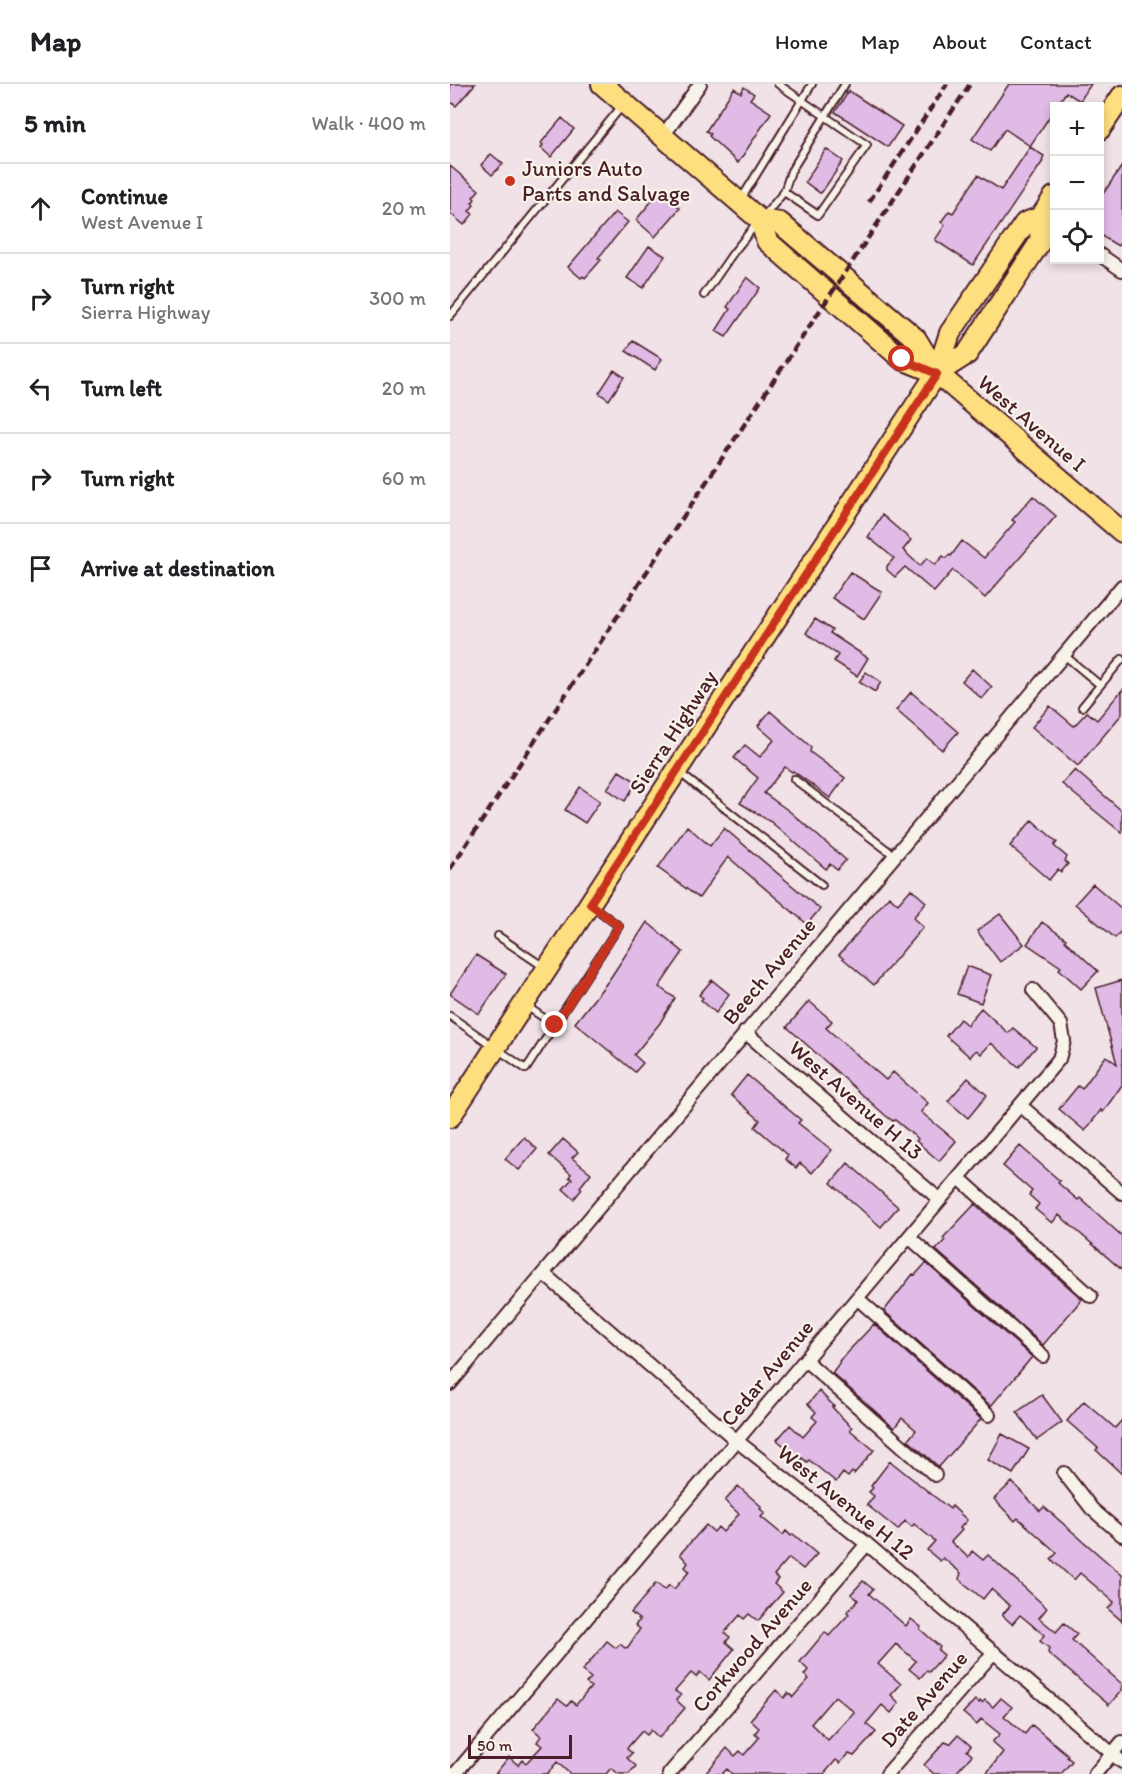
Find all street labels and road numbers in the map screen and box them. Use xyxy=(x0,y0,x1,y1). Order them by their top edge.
street label: West Avenue I xyxy=(972,369,1092,477)
street label: Sierra Highway xyxy=(623,665,723,799)
street label: Beech Avenue xyxy=(716,912,822,1030)
street label: West Avenue H 13 xyxy=(783,1034,929,1166)
street label: Cedar Avenue xyxy=(715,1314,819,1432)
street label: West Avenue H 12 xyxy=(772,1439,920,1566)
street label: Corkwood Avenue xyxy=(686,1572,818,1718)
street label: Date Avenue xyxy=(875,1645,973,1753)

